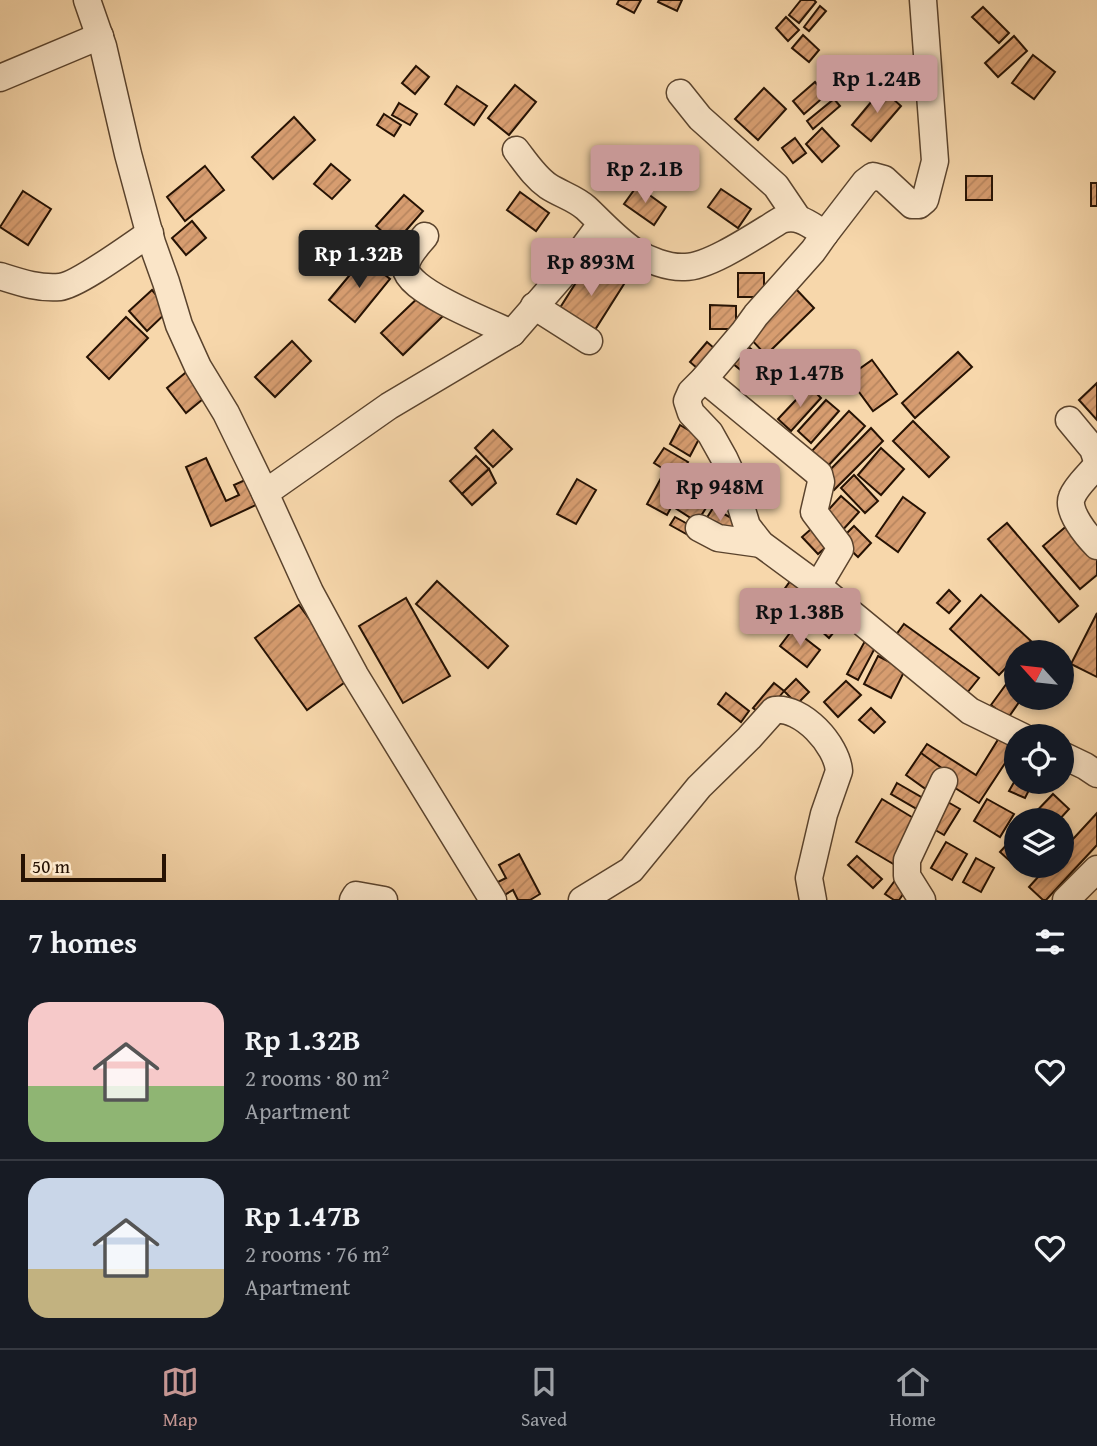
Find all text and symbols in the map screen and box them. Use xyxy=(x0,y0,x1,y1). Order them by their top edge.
pin: Rp 1.24B xyxy=(805,55,949,115)
text: Rp 1.24B xyxy=(833,61,921,94)
pin: Rp 2.1B xyxy=(580,146,710,205)
text: Rp 2.1B xyxy=(607,151,683,184)
pin: Rp 1.32B xyxy=(287,230,431,290)
text: Rp 1.32B xyxy=(315,236,403,269)
pin: Rp 893M xyxy=(526,238,656,298)
text: Rp 893M xyxy=(547,244,635,277)
pin: Rp 1.47B xyxy=(728,350,872,409)
text: Rp 1.47B xyxy=(756,355,844,388)
pin: Rp 948M xyxy=(655,463,785,523)
text: Rp 948M xyxy=(676,469,764,502)
pin: Rp 1.38B xyxy=(728,588,872,648)
text: Rp 1.38B xyxy=(756,594,844,627)
north arrow xyxy=(1004,640,1074,710)
map controls xyxy=(1004,640,1074,878)
button: locate xyxy=(1004,724,1074,794)
button: layers xyxy=(1004,808,1074,878)
scale bar xyxy=(21,851,166,883)
text: 50 m xyxy=(32,852,70,880)
text: 7 homes xyxy=(28,920,137,964)
icon: filters xyxy=(1031,923,1069,961)
text: Rp 1.32B xyxy=(245,1017,361,1061)
icon: home xyxy=(84,1030,168,1114)
icon: heart xyxy=(1031,1053,1069,1091)
text: 2 rooms · 80 m² xyxy=(245,1061,389,1094)
text: Apartment xyxy=(245,1094,350,1127)
text: Rp 1.47B xyxy=(245,1193,361,1237)
icon: home xyxy=(84,1206,168,1290)
icon: heart xyxy=(1031,1229,1069,1267)
text: 2 rooms · 76 m² xyxy=(245,1237,389,1270)
text: Apartment xyxy=(245,1270,350,1303)
tab: Map xyxy=(161,1363,199,1433)
tab: Saved xyxy=(521,1363,567,1433)
tab: Home xyxy=(889,1363,936,1433)

